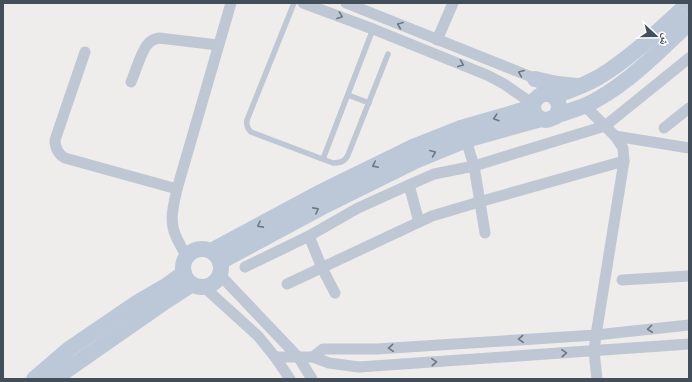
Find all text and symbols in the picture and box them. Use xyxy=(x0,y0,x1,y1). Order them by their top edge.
one-way arrow xyxy=(336,12,343,20)
north arrow xyxy=(636,16,676,56)
one-way arrow xyxy=(396,21,403,29)
text: ش xyxy=(656,31,673,47)
one-way arrow xyxy=(456,59,464,67)
one-way arrow xyxy=(517,70,525,78)
one-way arrow xyxy=(492,113,499,122)
one-way arrow xyxy=(429,150,436,158)
one-way arrow xyxy=(372,161,379,168)
one-way arrow xyxy=(312,208,319,215)
one-way arrow xyxy=(256,220,264,228)
one-way arrow xyxy=(647,324,653,333)
one-way arrow xyxy=(518,335,524,344)
one-way arrow xyxy=(388,343,394,352)
one-way arrow xyxy=(561,349,567,358)
one-way arrow xyxy=(431,357,437,366)

